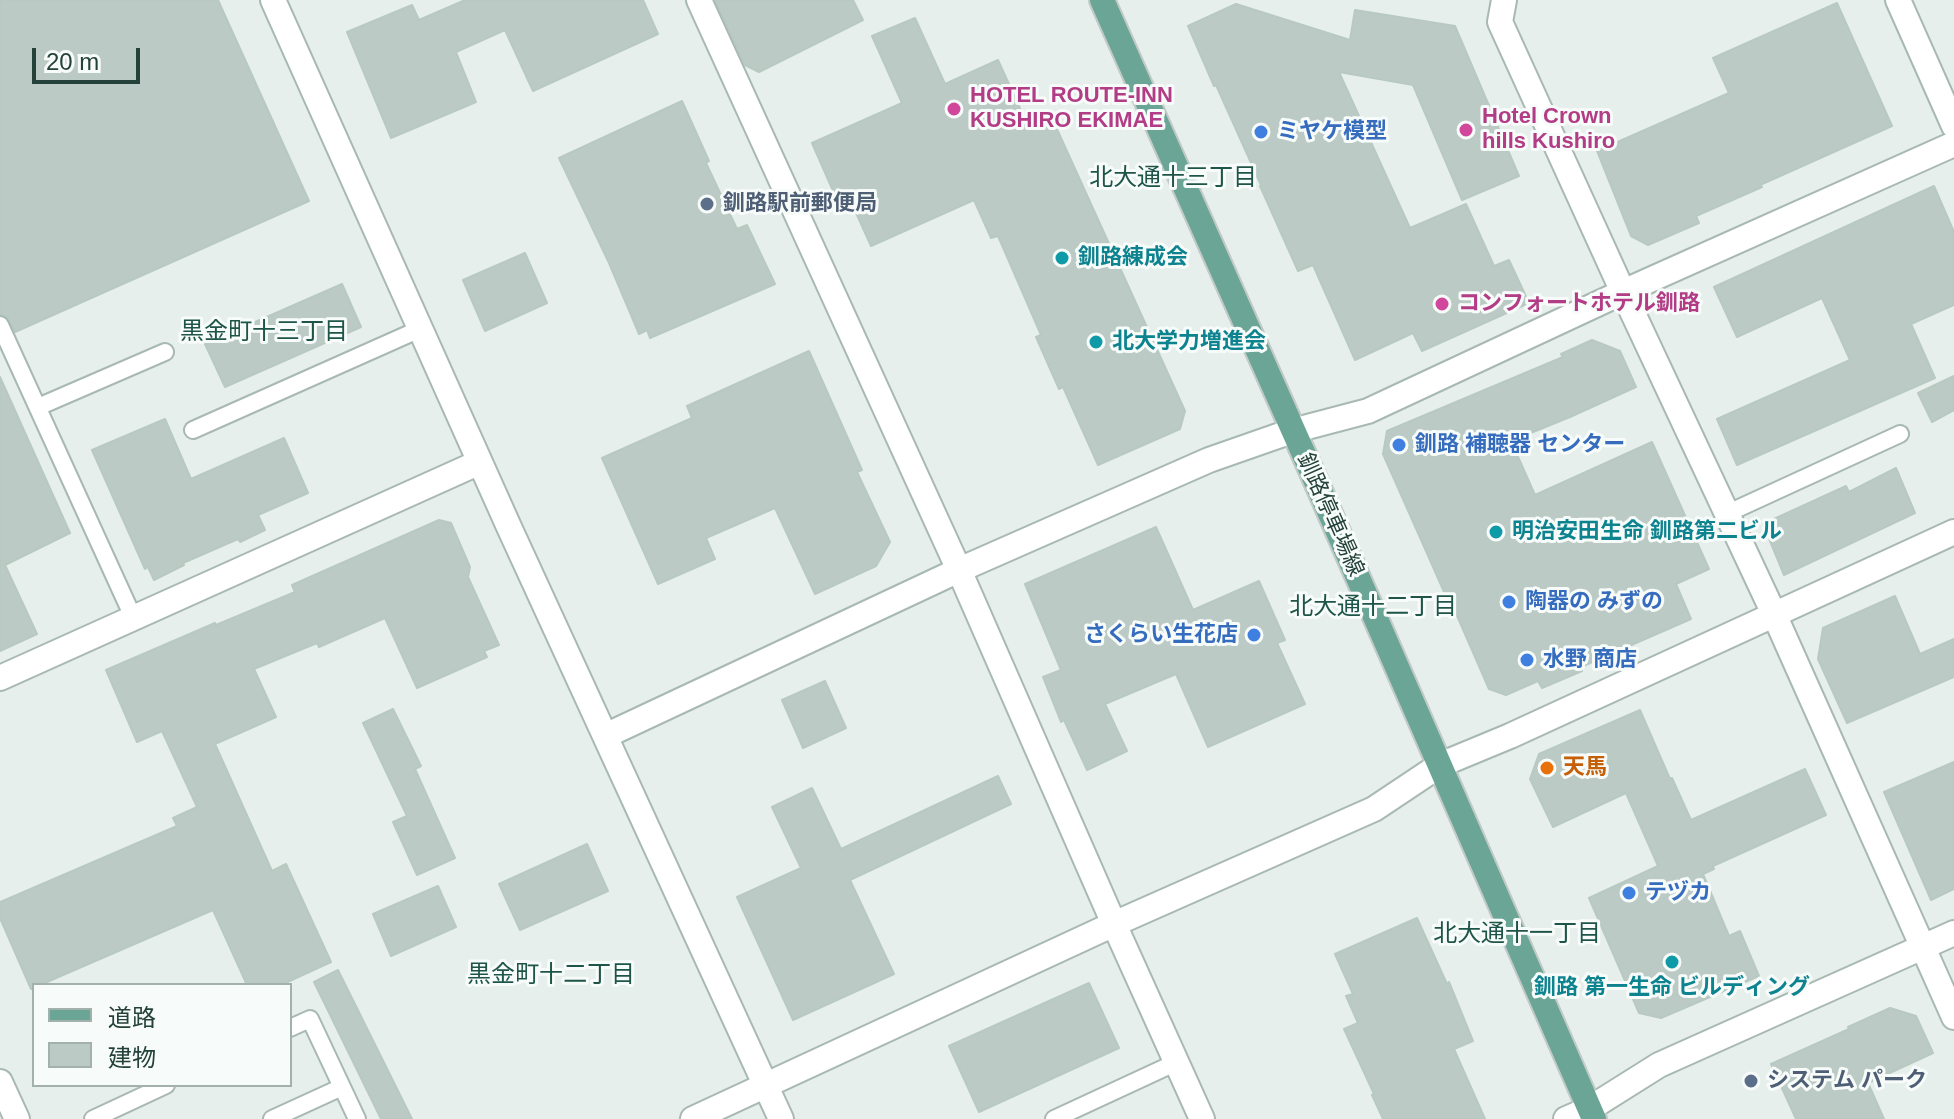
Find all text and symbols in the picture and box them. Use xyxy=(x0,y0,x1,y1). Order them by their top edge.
scale bar xyxy=(36,32,144,82)
text: 20 m xyxy=(46,48,99,75)
place label: HOTEL ROUTE-INN KUSHIRO EKIMAE xyxy=(970,83,1173,134)
marker: HOTEL ROUTE-INN KUSHIRO EKIMAE xyxy=(945,100,963,118)
place label: Hotel Crown hills Kushiro xyxy=(1482,104,1615,156)
place label: ミヤケ模型 xyxy=(1277,119,1387,145)
marker: Hotel Crown hills Kushiro xyxy=(1457,121,1475,139)
marker: ミヤケ模型 xyxy=(1252,123,1270,141)
district label: 北大通十三丁目 xyxy=(1089,164,1257,192)
place label: 釧路駅前郵便局 xyxy=(723,191,877,217)
marker: 釧路駅前郵便局 xyxy=(698,195,716,213)
place label: 釧路練成会 xyxy=(1078,245,1188,271)
marker: 釧路練成会 xyxy=(1053,249,1071,267)
place label: コンフォートホテル釧路 xyxy=(1458,291,1700,317)
marker: コンフォートホテル釧路 xyxy=(1433,295,1451,313)
district label: 黒金町十三丁目 xyxy=(180,318,348,346)
place label: 北大学力増進会 xyxy=(1112,329,1266,355)
marker: 北大学力増進会 xyxy=(1087,333,1105,351)
place label: 釧路 補聴器 センター xyxy=(1415,432,1625,458)
marker: 釧路 補聴器 センター xyxy=(1390,436,1408,454)
street label: 釧路停車場線 xyxy=(1291,449,1369,581)
place label: 明治安田生命 釧路第二ビル xyxy=(1512,519,1782,545)
marker: 明治安田生命 釧路第二ビル xyxy=(1487,523,1505,541)
place label: 陶器の みずの xyxy=(1525,589,1663,615)
district label: 北大通十二丁目 xyxy=(1289,593,1457,621)
marker: 陶器の みずの xyxy=(1500,593,1518,611)
place label: さくらい生花店 xyxy=(1084,622,1238,648)
marker: さくらい生花店 xyxy=(1245,626,1263,644)
place label: 水野 商店 xyxy=(1543,647,1637,673)
marker: 水野 商店 xyxy=(1518,651,1536,669)
place label: 天馬 xyxy=(1563,755,1607,781)
marker: 天馬 xyxy=(1538,759,1556,777)
place label: テヅカ xyxy=(1645,880,1711,906)
marker: テヅカ xyxy=(1620,884,1638,902)
district label: 北大通十一丁目 xyxy=(1433,920,1601,948)
marker: 釧路 第一生命 ビルディング xyxy=(1663,953,1681,971)
district label: 黒金町十二丁目 xyxy=(467,961,635,989)
place label: 釧路 第一生命 ビルディング xyxy=(1534,975,1810,1001)
legend xyxy=(32,983,292,1087)
text: 道路 xyxy=(108,1004,156,1031)
text: 建物 xyxy=(108,1044,156,1071)
place label: システム パーク xyxy=(1767,1068,1927,1094)
marker: システム パーク xyxy=(1742,1072,1760,1090)

